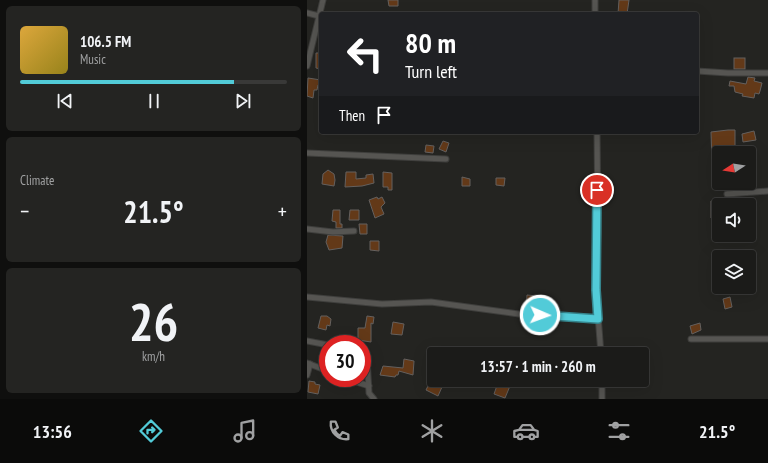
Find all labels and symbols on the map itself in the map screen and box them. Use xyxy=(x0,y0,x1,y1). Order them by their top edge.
north arrow xyxy=(712,146,756,190)
pin xyxy=(580,173,614,207)
position arrow xyxy=(519,294,561,336)
speed limit sign: 30 xyxy=(319,335,371,387)

